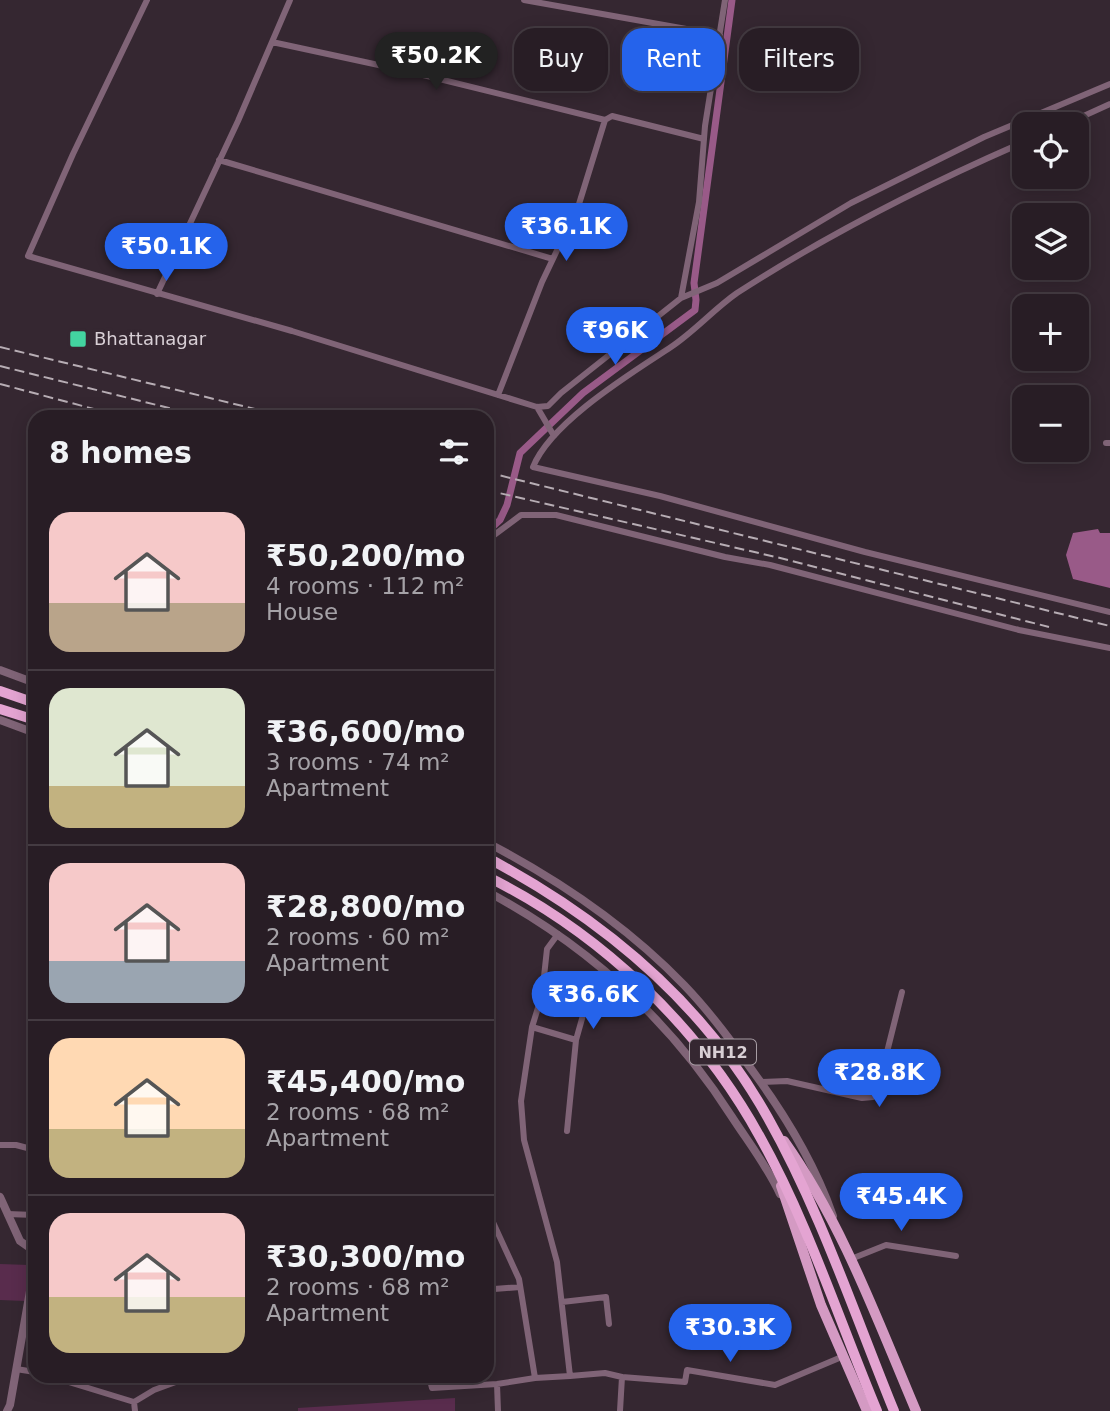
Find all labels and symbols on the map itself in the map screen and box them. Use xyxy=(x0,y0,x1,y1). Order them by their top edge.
pin: ₹50.2K xyxy=(379,32,493,92)
pin: ₹36.1K xyxy=(509,204,623,263)
pin: ₹50.1K xyxy=(109,224,223,283)
pin: ₹96K xyxy=(574,308,656,367)
place label: Bhattanagar xyxy=(94,328,207,349)
marker: Bhattanagar xyxy=(68,329,88,349)
pin: ₹36.6K xyxy=(536,972,650,1031)
road number: NH12 xyxy=(690,1040,756,1064)
pin: ₹28.8K xyxy=(822,1050,936,1109)
pin: ₹45.4K xyxy=(844,1174,958,1233)
pin: ₹30.3K xyxy=(673,1304,787,1364)

